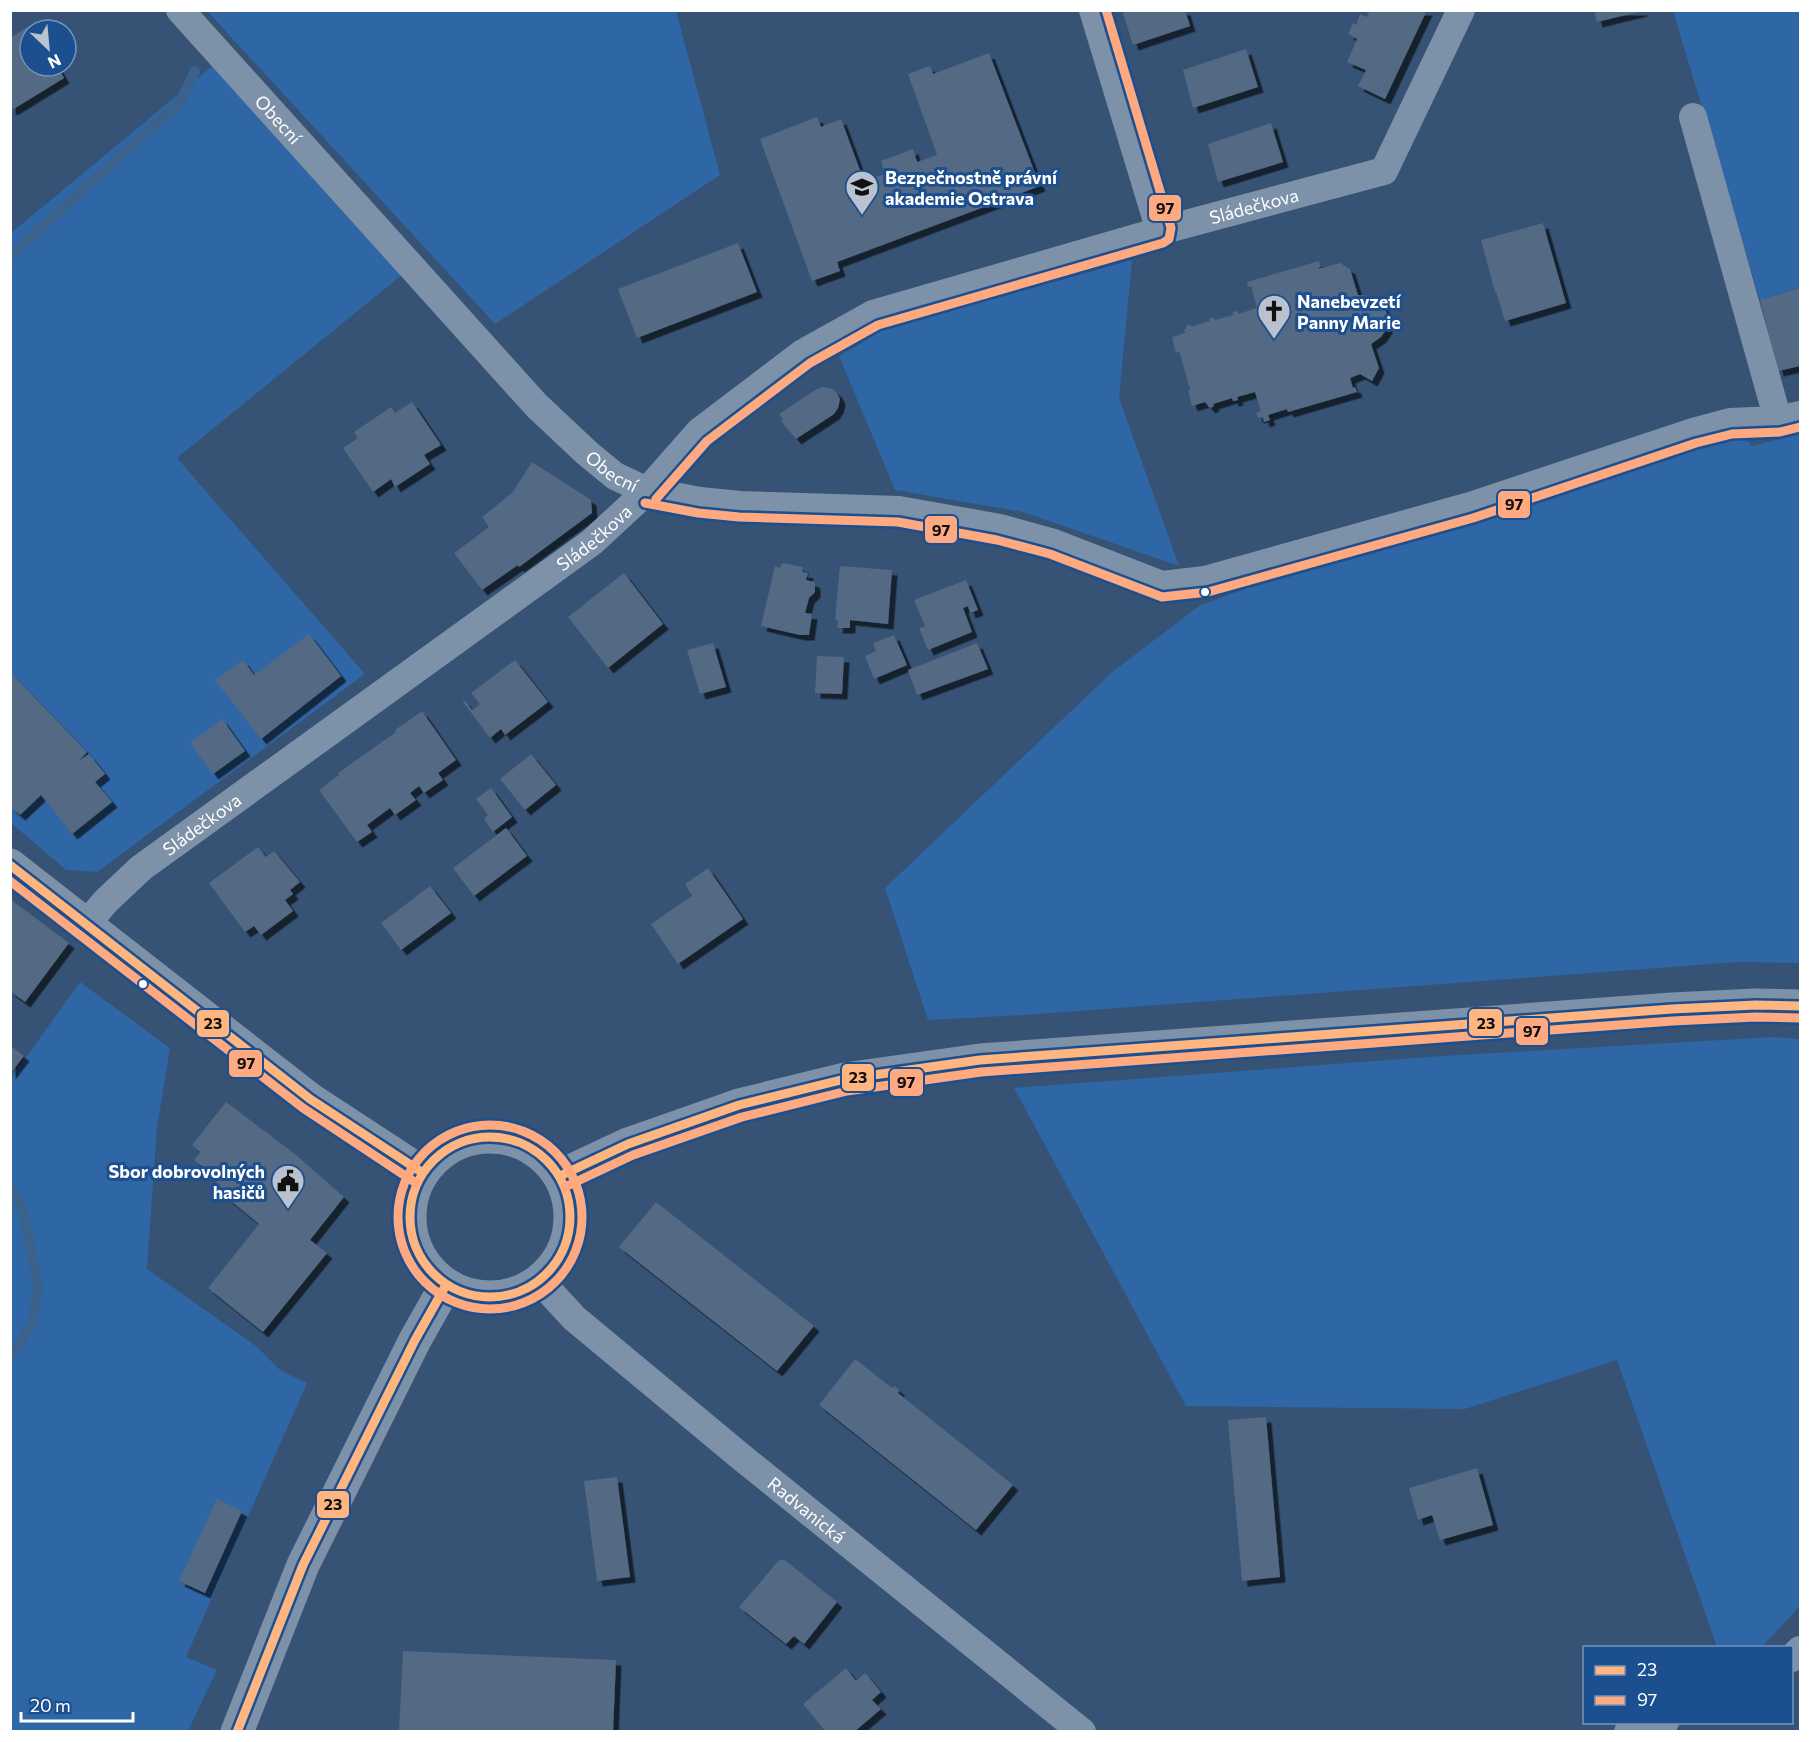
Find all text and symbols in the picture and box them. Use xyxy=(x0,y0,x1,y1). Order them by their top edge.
north arrow xyxy=(18,18,78,78)
text: N xyxy=(45,51,64,73)
street label: Obecní xyxy=(251,90,307,149)
place label: Bezpečnostně právní akademie Ostrava xyxy=(885,166,1058,209)
school or university icon: Bezpečnostně právní akademie Ostrava xyxy=(844,169,880,216)
street label: Sládečkova xyxy=(1207,183,1301,228)
line badge: 97 xyxy=(1148,194,1182,222)
text: 97 xyxy=(1156,198,1174,217)
place label: Nanebevzetí Panny Marie xyxy=(1297,290,1402,333)
church icon: Nanebevzetí Panny Marie xyxy=(1256,293,1292,340)
street label: Obecní xyxy=(581,446,643,497)
line badge: 97 xyxy=(1497,490,1531,519)
text: 97 xyxy=(1505,494,1523,513)
street label: Sládečkova xyxy=(552,500,636,575)
line badge: 97 xyxy=(924,515,958,544)
text: 97 xyxy=(932,520,950,539)
unlabelled marker xyxy=(1199,586,1211,598)
street label: Sládečkova xyxy=(158,788,245,860)
unlabelled marker xyxy=(137,978,149,990)
line badge: 23 xyxy=(1468,1008,1503,1037)
line badge: 23 xyxy=(196,1009,230,1038)
text: 23 xyxy=(204,1013,222,1032)
text: 23 xyxy=(1477,1013,1495,1032)
line badge: 97 xyxy=(1515,1017,1549,1046)
text: 97 xyxy=(1523,1021,1541,1040)
line badge: 97 xyxy=(228,1049,263,1078)
text: 97 xyxy=(237,1053,255,1072)
line badge: 23 xyxy=(841,1063,875,1092)
text: 23 xyxy=(849,1067,867,1086)
line badge: 97 xyxy=(889,1068,924,1097)
text: 97 xyxy=(897,1072,915,1091)
place label: Sbor dobrovolných hasičů xyxy=(109,1160,265,1203)
public building icon: Sbor dobrovolných hasičů xyxy=(270,1163,306,1210)
street label: Radvanická xyxy=(764,1472,850,1548)
line badge: 23 xyxy=(316,1490,350,1519)
text: 23 xyxy=(324,1494,342,1513)
legend xyxy=(1583,1646,1793,1724)
text: 23 xyxy=(1637,1658,1657,1680)
scale bar xyxy=(21,1685,134,1723)
text: 97 xyxy=(1637,1688,1657,1710)
text: 20 m xyxy=(30,1694,71,1716)

